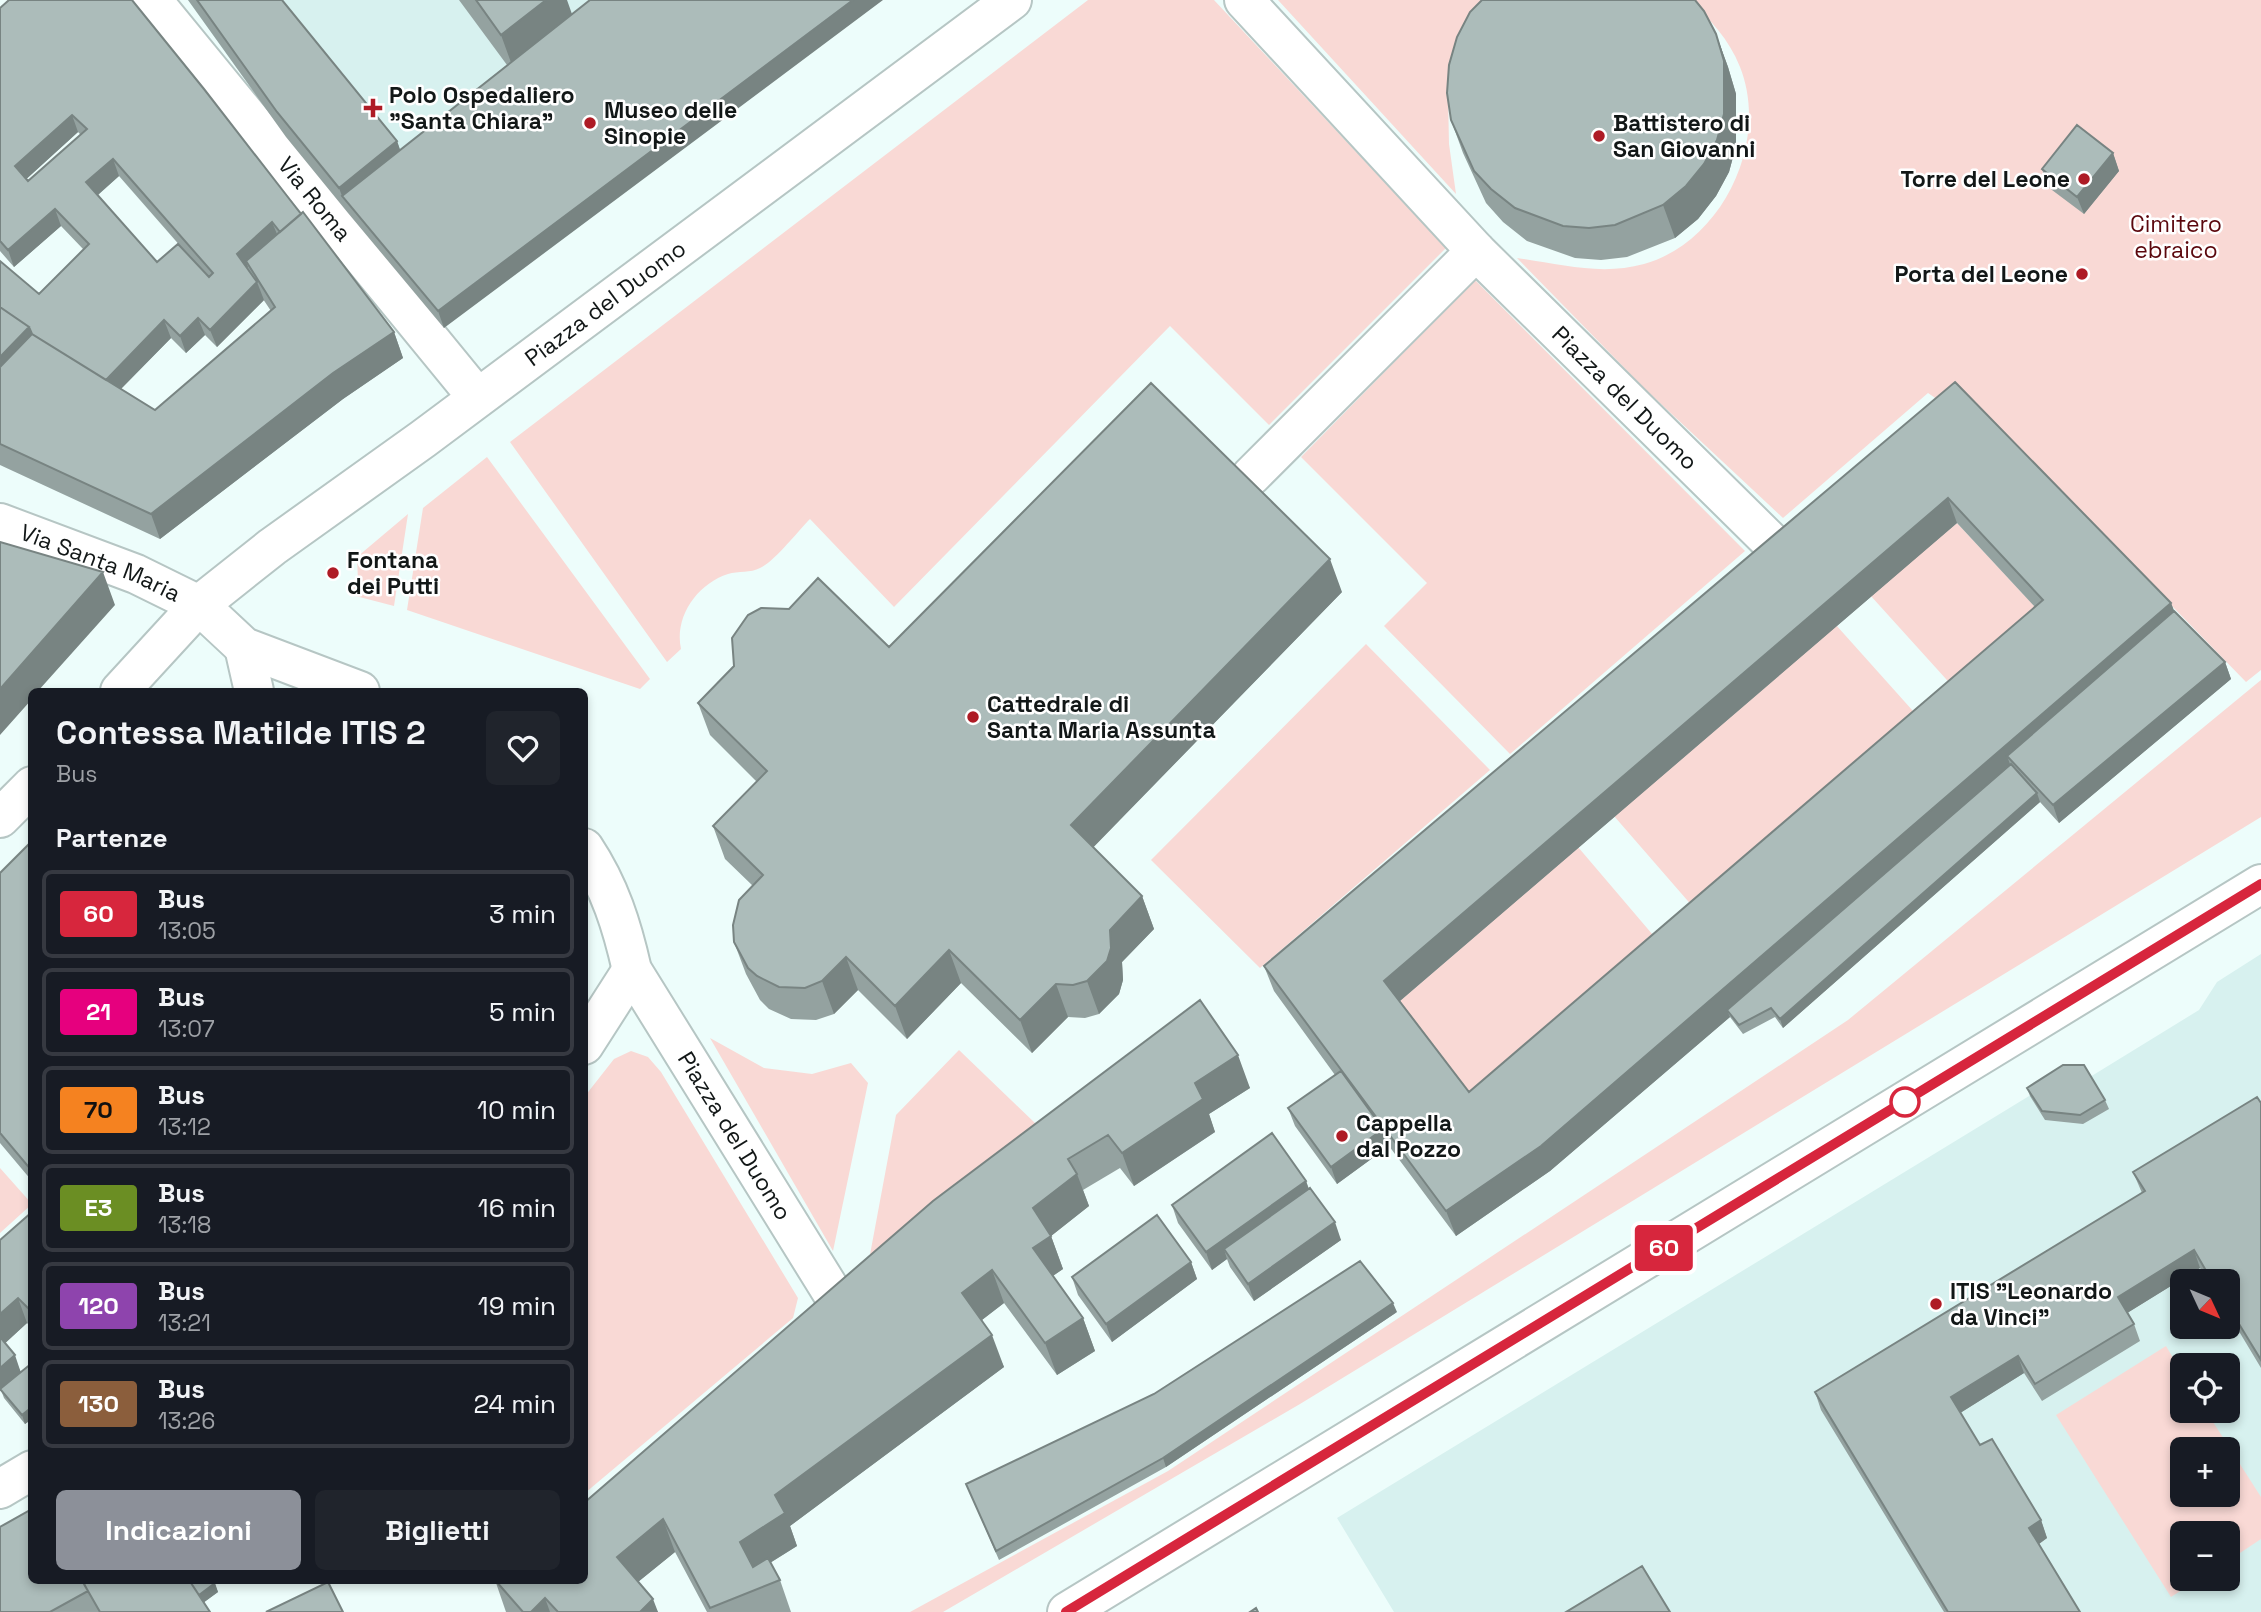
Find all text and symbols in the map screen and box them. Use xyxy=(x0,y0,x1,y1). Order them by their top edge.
place label: Polo Ospedaliero "Santa Chiara" xyxy=(389,80,575,136)
place label: Museo delle Sinopie xyxy=(604,95,737,151)
marker: Polo Ospedaliero "Santa Chiara" xyxy=(363,98,383,118)
place label: Battistero di San Giovanni xyxy=(1613,108,1755,164)
marker: Museo delle Sinopie xyxy=(582,115,598,131)
marker: Battistero di San Giovanni xyxy=(1591,128,1607,144)
street label: Via Roma xyxy=(271,150,358,247)
place label: Torre del Leone xyxy=(1900,164,2070,194)
marker: Torre del Leone xyxy=(2076,171,2092,187)
park label: Cimitero ebraico xyxy=(2130,209,2222,265)
street label: Piazza del Duomo xyxy=(519,233,692,373)
place label: Porta del Leone xyxy=(1894,259,2068,289)
marker: Porta del Leone xyxy=(2074,266,2090,282)
street label: Piazza del Duomo xyxy=(1546,319,1704,476)
street label: Via Santa Maria xyxy=(16,517,186,609)
place label: Fontana dei Putti xyxy=(347,545,439,601)
marker: Fontana dei Putti xyxy=(325,565,341,581)
place label: Cattedrale di Santa Maria Assunta xyxy=(987,689,1216,745)
marker: Cattedrale di Santa Maria Assunta xyxy=(965,709,981,725)
button: heart xyxy=(486,711,560,785)
text: Contessa Matilde ITIS 2 xyxy=(56,712,426,754)
text: Bus xyxy=(56,759,97,789)
text: Partenze xyxy=(56,821,167,855)
text: Bus xyxy=(158,882,205,916)
text: 3 min xyxy=(489,897,556,931)
text: 60 xyxy=(83,898,114,929)
text: 13:05 xyxy=(158,916,216,946)
text: Bus xyxy=(158,980,205,1014)
text: 5 min xyxy=(489,995,556,1029)
text: 21 xyxy=(86,996,111,1027)
text: 13:07 xyxy=(158,1014,215,1044)
street label: Piazza del Duomo xyxy=(671,1046,798,1226)
text: Bus xyxy=(158,1078,205,1112)
unlabelled marker xyxy=(1890,1087,1920,1117)
text: 10 min xyxy=(477,1093,556,1127)
text: 70 xyxy=(84,1094,113,1125)
place label: Cappella dal Pozzo xyxy=(1356,1108,1461,1164)
text: 13:12 xyxy=(158,1112,211,1142)
marker: Cappella dal Pozzo xyxy=(1334,1128,1350,1144)
text: Bus xyxy=(158,1176,205,1210)
text: 16 min xyxy=(478,1191,556,1225)
text: E3 xyxy=(85,1192,112,1223)
text: 13:18 xyxy=(158,1210,211,1240)
line badge: 60 xyxy=(1632,1225,1696,1271)
text: 60 xyxy=(1649,1232,1679,1263)
north arrow xyxy=(2170,1269,2240,1339)
map controls xyxy=(2170,1269,2240,1591)
text: Bus xyxy=(158,1274,205,1308)
place label: ITIS "Leonardo da Vinci" xyxy=(1950,1276,2112,1332)
text: 19 min xyxy=(478,1289,556,1323)
text: 120 xyxy=(78,1290,119,1321)
marker: ITIS "Leonardo da Vinci" xyxy=(1928,1296,1944,1312)
text: 13:21 xyxy=(158,1308,211,1338)
button: locate xyxy=(2170,1353,2240,1423)
text: Bus xyxy=(158,1372,205,1406)
text: 24 min xyxy=(473,1387,556,1421)
text: 130 xyxy=(78,1388,119,1419)
text: 13:26 xyxy=(158,1406,215,1436)
button: + xyxy=(2170,1437,2240,1507)
button: Indicazioni xyxy=(56,1490,301,1570)
button: Biglietti xyxy=(315,1490,560,1570)
button: − xyxy=(2170,1521,2240,1591)

